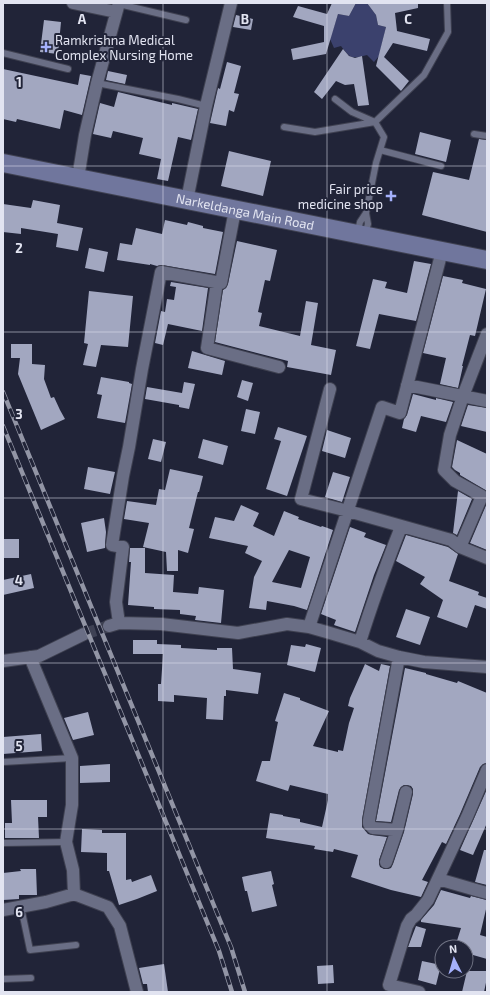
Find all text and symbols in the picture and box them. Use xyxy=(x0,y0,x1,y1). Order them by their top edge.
text: A xyxy=(78,11,87,27)
text: B xyxy=(241,11,249,27)
text: C xyxy=(404,11,412,27)
place label: Ramkrishna Medical Complex Nursing Home xyxy=(55,32,193,63)
marker: Ramkrishna Medical Complex Nursing Home xyxy=(40,41,52,53)
text: 1 xyxy=(16,74,22,90)
place label: Fair price medicine shop xyxy=(298,181,383,212)
street label: Narkeldanga Main Road xyxy=(175,190,316,233)
marker: Fair price medicine shop xyxy=(386,191,396,201)
text: 2 xyxy=(15,240,23,256)
text: 3 xyxy=(15,406,23,422)
text: 4 xyxy=(15,572,23,588)
text: 5 xyxy=(15,738,23,754)
text: 6 xyxy=(15,904,23,920)
north arrow xyxy=(434,939,474,979)
text: N xyxy=(449,942,458,955)

